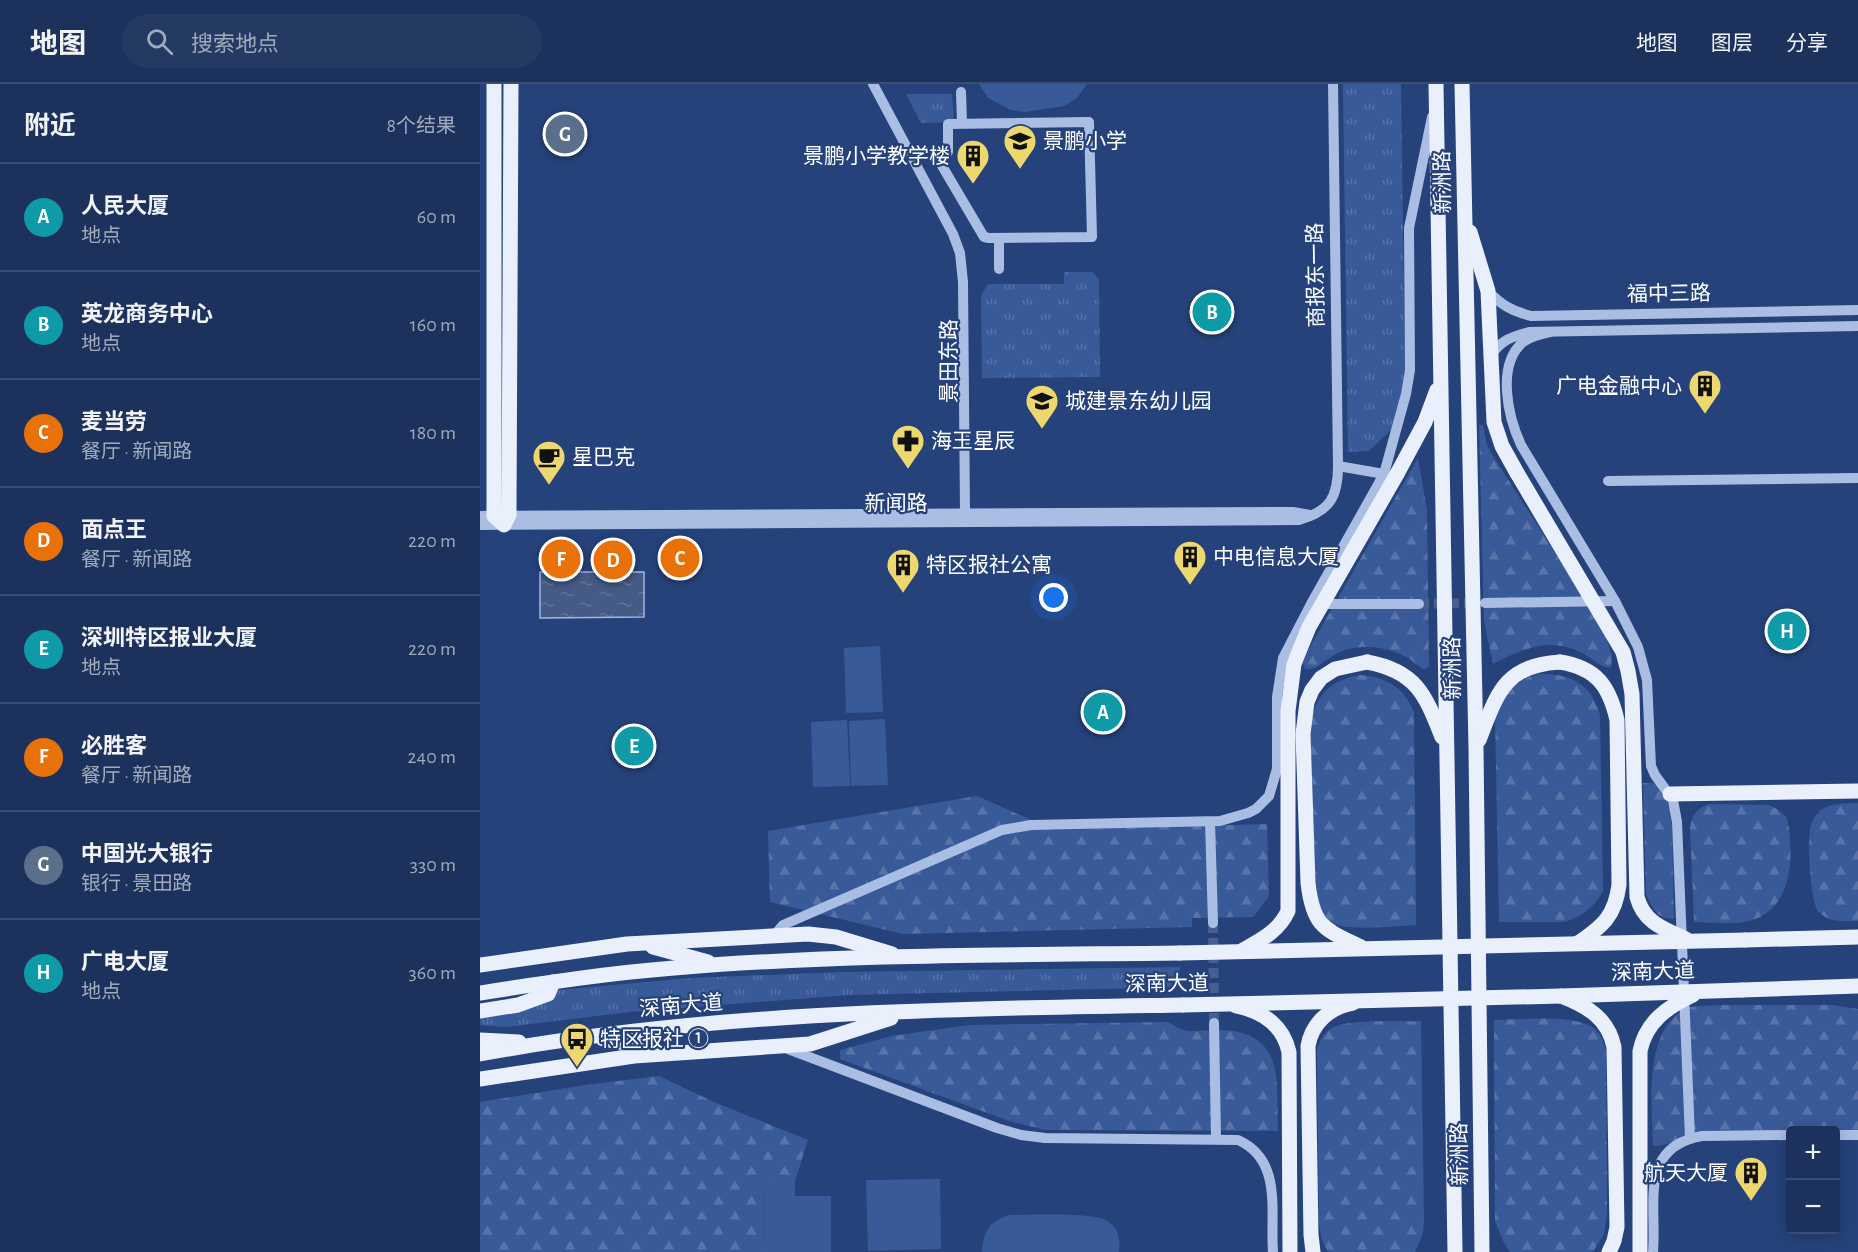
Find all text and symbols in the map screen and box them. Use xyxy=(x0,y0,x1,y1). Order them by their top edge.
search box xyxy=(122,14,542,68)
icon: search xyxy=(143,25,176,58)
text: 地图 xyxy=(30,31,86,59)
text: 搜索地点 xyxy=(191,33,279,55)
text: 地图 xyxy=(1636,33,1678,54)
text: 图层 xyxy=(1711,33,1753,54)
text: 分享 xyxy=(1786,33,1828,54)
pin: G xyxy=(546,112,584,156)
text: 附近 xyxy=(24,113,76,139)
text: 8个结果 xyxy=(387,116,456,136)
school or university icon: 景鹏小学 xyxy=(1002,123,1038,170)
place label: 景鹏小学 xyxy=(1043,130,1127,152)
building icon: 景鹏小学教学楼 xyxy=(955,138,991,185)
place label: 景鹏小学教学楼 xyxy=(803,145,950,167)
street label: 新洲路 xyxy=(1431,150,1454,214)
text: 人民大厦 xyxy=(81,195,169,217)
text: A xyxy=(38,207,50,227)
text: 60 m xyxy=(417,207,456,227)
street label: 商报东一路 xyxy=(1304,222,1327,328)
text: 地点 xyxy=(81,226,121,246)
street label: 福中三路 xyxy=(1627,282,1711,305)
pin: B xyxy=(1192,290,1232,334)
text: 英龙商务中心 xyxy=(81,303,213,325)
text: B xyxy=(38,315,49,335)
text: 160 m xyxy=(410,315,456,335)
street label: 景田东路 xyxy=(938,319,960,403)
text: 地点 xyxy=(81,334,121,354)
building icon: 广电金融中心 xyxy=(1687,368,1723,415)
place label: 广电金融中心 xyxy=(1556,375,1682,397)
school or university icon: 城建景东幼儿园 xyxy=(1024,383,1060,430)
place label: 城建景东幼儿园 xyxy=(1065,390,1212,412)
text: 麦当劳 xyxy=(81,411,147,433)
text: C xyxy=(38,423,49,443)
text: 180 m xyxy=(410,423,456,443)
pharmacy icon: 海王星辰 xyxy=(890,423,926,470)
place label: 海王星辰 xyxy=(931,430,1015,452)
cafe icon: 星巴克 xyxy=(531,439,567,486)
text: 餐厅 · 新闻路 xyxy=(81,442,192,462)
place label: 星巴克 xyxy=(572,446,635,468)
street label: 新闻路 xyxy=(865,492,928,514)
text: 面点王 xyxy=(81,519,147,541)
text: D xyxy=(37,531,50,551)
text: 220 m xyxy=(408,531,456,551)
pin: F xyxy=(542,536,580,582)
pin: C xyxy=(660,536,700,580)
pin: D xyxy=(594,538,632,582)
building icon: 中电信息大厦 xyxy=(1172,539,1208,586)
place label: 中电信息大厦 xyxy=(1213,545,1339,568)
building icon: 特区报社公寓 xyxy=(885,547,921,594)
text: 餐厅 · 新闻路 xyxy=(81,550,192,570)
place label: 特区报社公寓 xyxy=(926,554,1052,576)
your location xyxy=(1039,583,1068,612)
pin: H xyxy=(1768,608,1806,654)
text: 深圳特区报业大厦 xyxy=(81,627,257,649)
street label: 新洲路 xyxy=(1441,636,1464,700)
text: E xyxy=(38,639,49,659)
text: 220 m xyxy=(408,639,456,659)
text: 地点 xyxy=(81,658,121,678)
pin: A xyxy=(1084,690,1122,734)
pin: E xyxy=(614,724,654,768)
text: 必胜客 xyxy=(81,735,147,757)
text: F xyxy=(39,747,48,767)
text: 240 m xyxy=(407,747,456,767)
text: 餐厅 · 新闻路 xyxy=(81,766,192,786)
text: 中国光大银行 xyxy=(81,843,213,865)
text: G xyxy=(38,855,49,875)
text: 330 m xyxy=(410,855,456,875)
text: 银行 · 景田路 xyxy=(81,874,192,894)
text: 广电大厦 xyxy=(81,951,169,973)
street label: 深南大道 xyxy=(1611,959,1695,984)
text: H xyxy=(37,963,50,983)
text: 360 m xyxy=(409,963,456,983)
street label: 深南大道 xyxy=(1125,972,1209,995)
text: 地点 xyxy=(81,982,121,1002)
street label: 深南大道 xyxy=(638,991,724,1020)
bus stop icon: 特区报社 ① xyxy=(559,1021,595,1068)
place label: 特区报社 ① xyxy=(600,1028,708,1050)
street label: 新洲路 xyxy=(1448,1122,1471,1186)
map controls xyxy=(1786,1126,1840,1234)
button: + xyxy=(1786,1126,1840,1180)
building icon: 航天大厦 xyxy=(1733,1155,1769,1202)
place label: 航天大厦 xyxy=(1644,1162,1728,1184)
button: − xyxy=(1786,1180,1840,1234)

